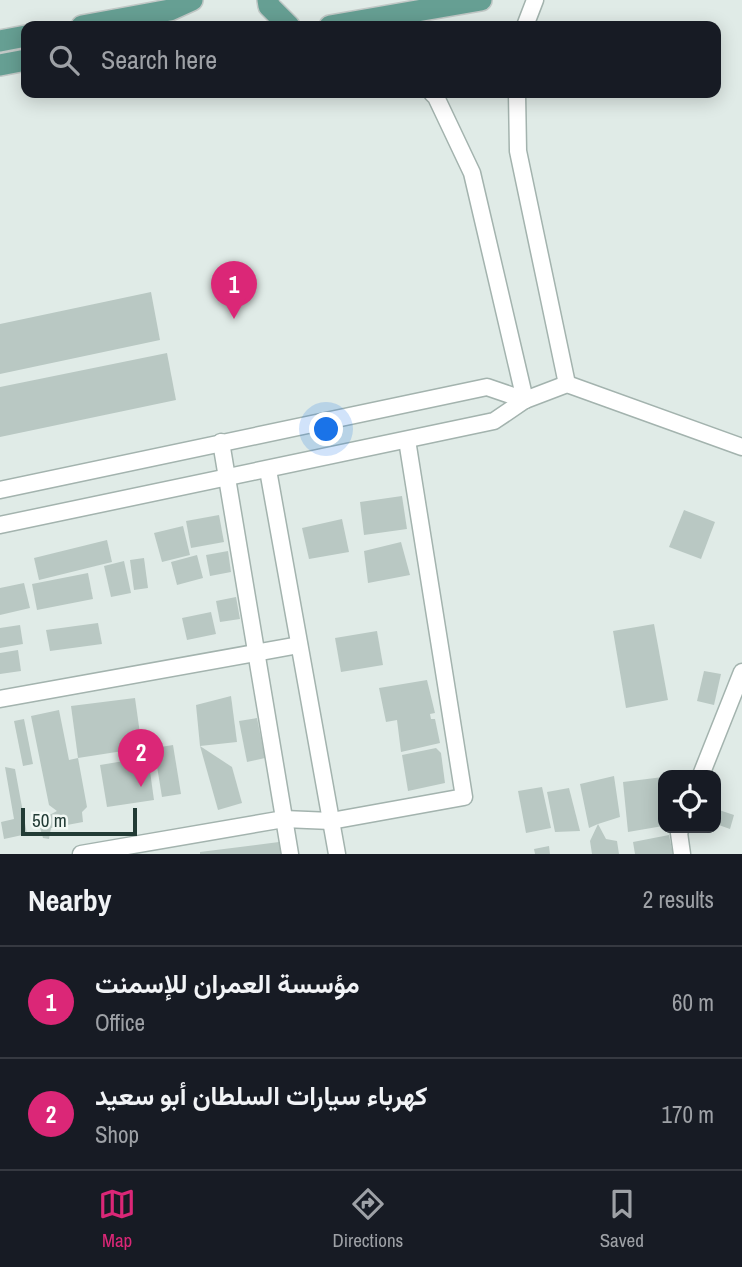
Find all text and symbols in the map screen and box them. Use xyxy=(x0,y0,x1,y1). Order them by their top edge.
search box xyxy=(21,21,721,98)
icon: search xyxy=(45,41,83,79)
text: Search here xyxy=(101,42,217,77)
pin: 1 xyxy=(211,261,257,319)
your location xyxy=(309,412,343,446)
pin: 2 xyxy=(118,729,164,787)
map controls xyxy=(658,770,721,833)
button: locate xyxy=(658,770,721,833)
scale bar xyxy=(21,805,136,837)
text: 50 m xyxy=(32,807,67,833)
text: Nearby xyxy=(28,880,111,920)
text: 2 results xyxy=(643,884,714,915)
text: مؤسسة العمران للإسمنت xyxy=(95,966,360,1001)
text: 1 xyxy=(46,987,56,1018)
text: 60 m xyxy=(672,987,714,1018)
text: Office xyxy=(95,1007,145,1038)
text: كهرباء سيارات السلطان أبو سعيد xyxy=(95,1078,428,1113)
text: 2 xyxy=(46,1099,56,1130)
text: 170 m xyxy=(662,1099,714,1130)
text: Shop xyxy=(95,1119,139,1150)
tab: Map xyxy=(98,1185,136,1253)
tab: Directions xyxy=(332,1185,403,1253)
tab: Saved xyxy=(600,1185,644,1253)

